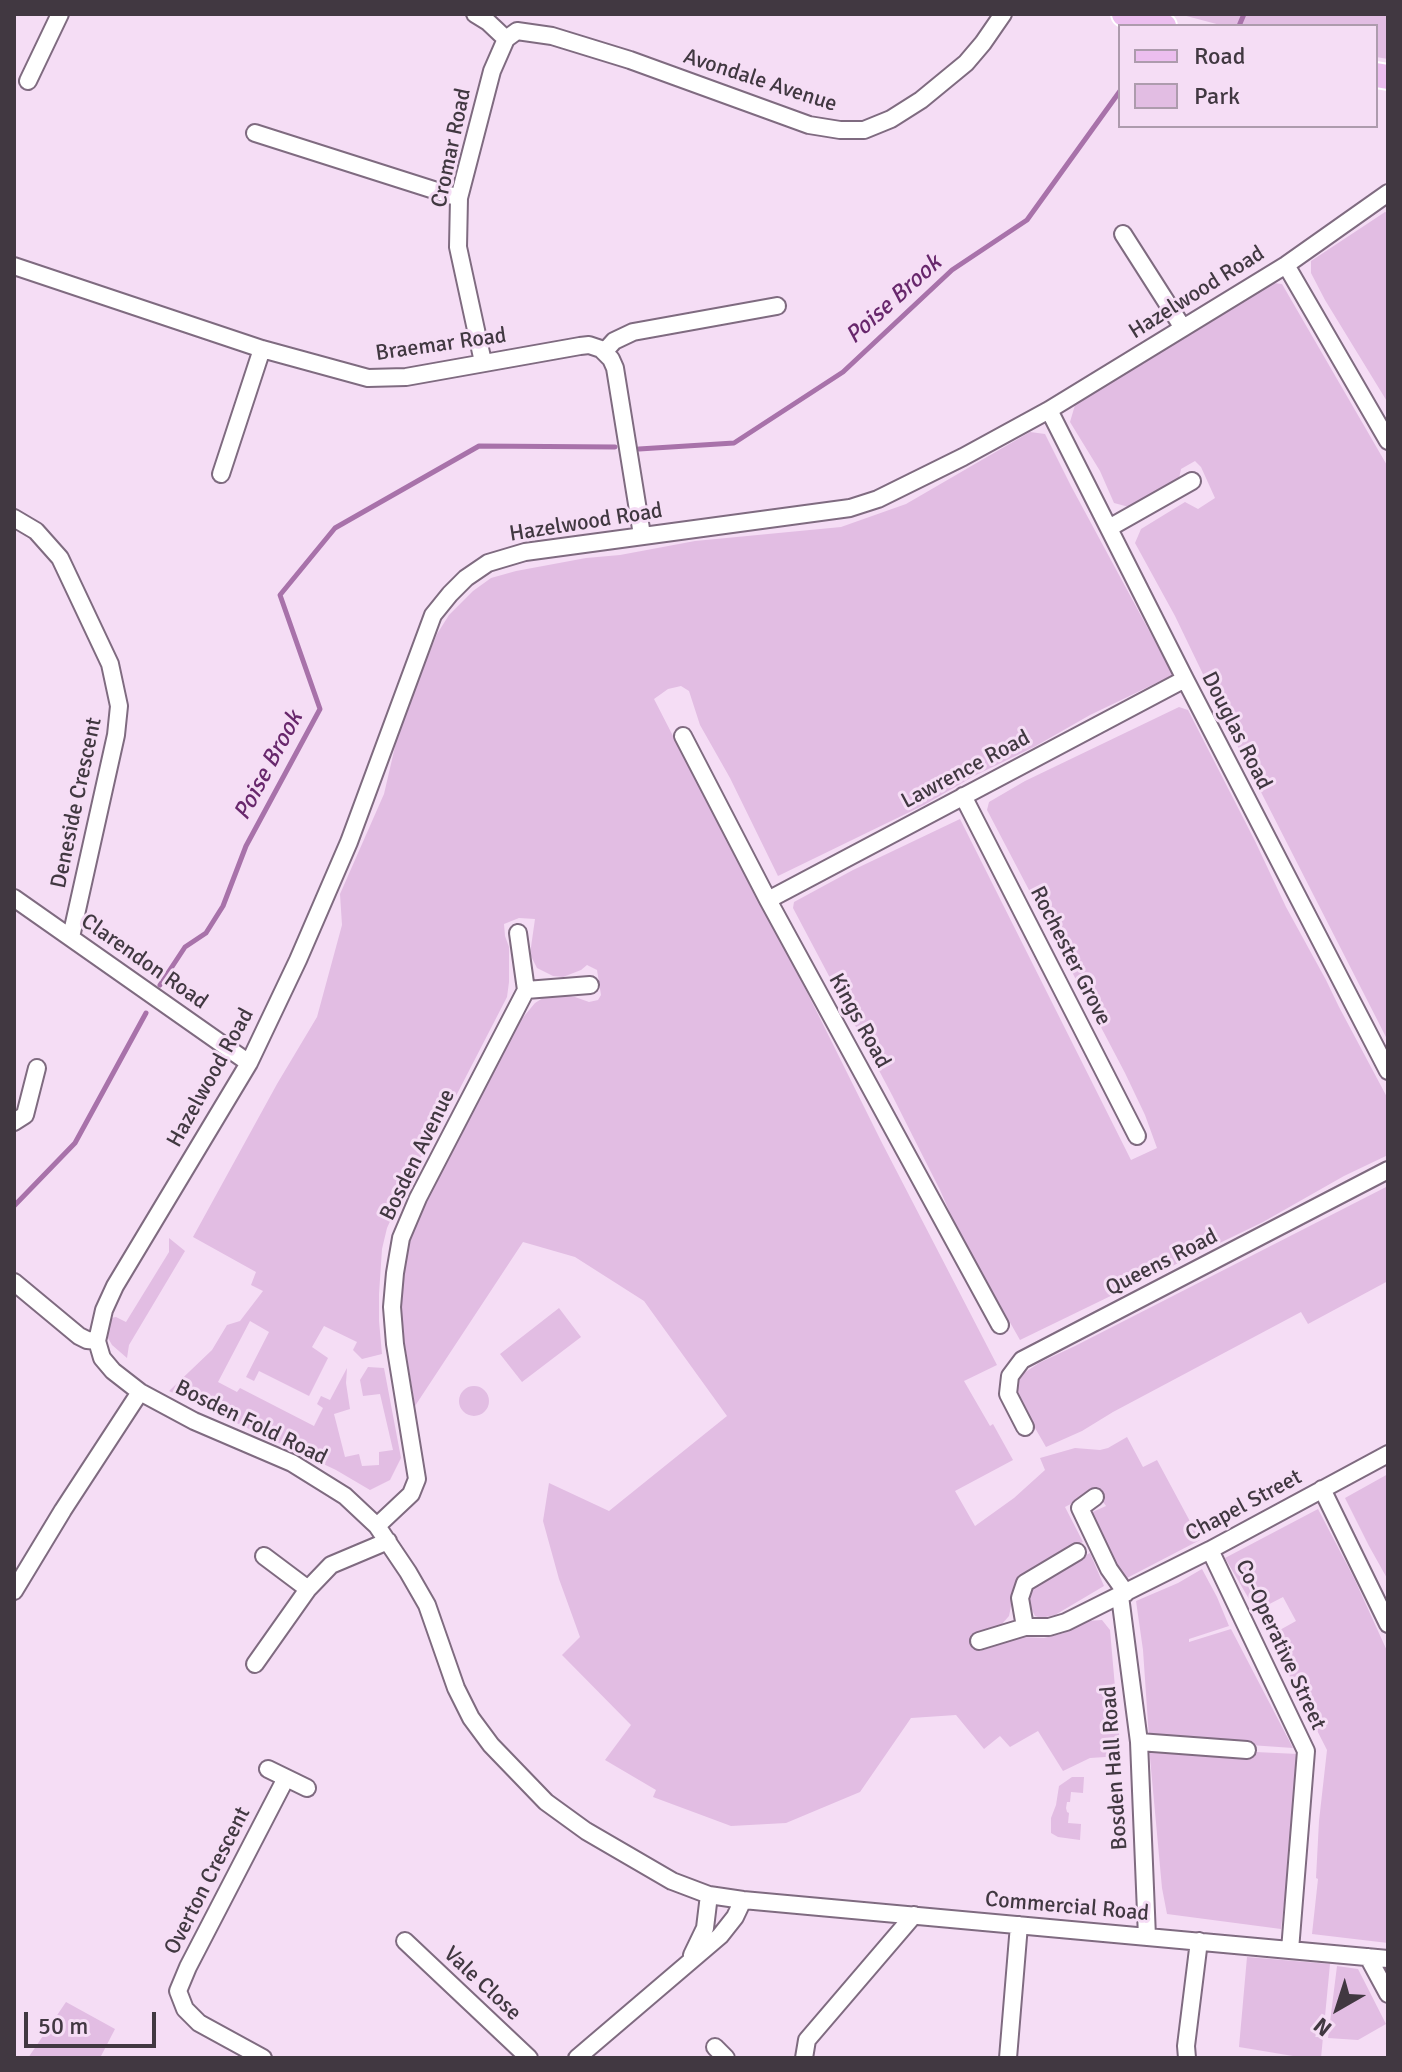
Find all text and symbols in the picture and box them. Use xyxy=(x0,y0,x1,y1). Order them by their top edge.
legend xyxy=(1118,24,1378,128)
text: Road xyxy=(1194,41,1245,71)
street label: Avondale Avenue xyxy=(680,44,840,118)
text: Park xyxy=(1194,81,1240,111)
street label: Cromar Road xyxy=(426,86,478,210)
street label: Hazelwood Road xyxy=(1124,241,1270,345)
water label: Poise Brook xyxy=(840,249,948,351)
street label: Braemar Road xyxy=(374,323,508,367)
street label: Hazelwood Road xyxy=(507,498,665,548)
street label: Douglas Road xyxy=(1195,668,1277,794)
water label: Poise Brook xyxy=(228,707,310,825)
street label: Deneside Crescent xyxy=(46,715,108,891)
street label: Lawrence Road xyxy=(897,725,1035,815)
street label: Rochester Grove xyxy=(1024,882,1116,1030)
street label: Clarendon Road xyxy=(76,909,212,1015)
street label: Kings Road xyxy=(822,969,896,1073)
street label: Hazelwood Road xyxy=(162,1004,260,1152)
street label: Bosden Avenue xyxy=(375,1085,461,1225)
street label: Queens Road xyxy=(1102,1224,1222,1302)
street label: Bosden Fold Road xyxy=(171,1375,331,1471)
street label: Chapel Street xyxy=(1181,1464,1307,1548)
street label: Co-Operative Street xyxy=(1229,1556,1331,1734)
street label: Bosden Hall Road xyxy=(1096,1685,1134,1851)
street label: Overton Crescent xyxy=(159,1803,257,1959)
street label: Commercial Road xyxy=(984,1887,1150,1927)
street label: Vale Close xyxy=(438,1941,526,2027)
north arrow xyxy=(1298,1968,1378,2048)
scale bar xyxy=(28,1996,160,2046)
text: 50 m xyxy=(38,2011,88,2041)
text: N xyxy=(1308,2012,1337,2042)

